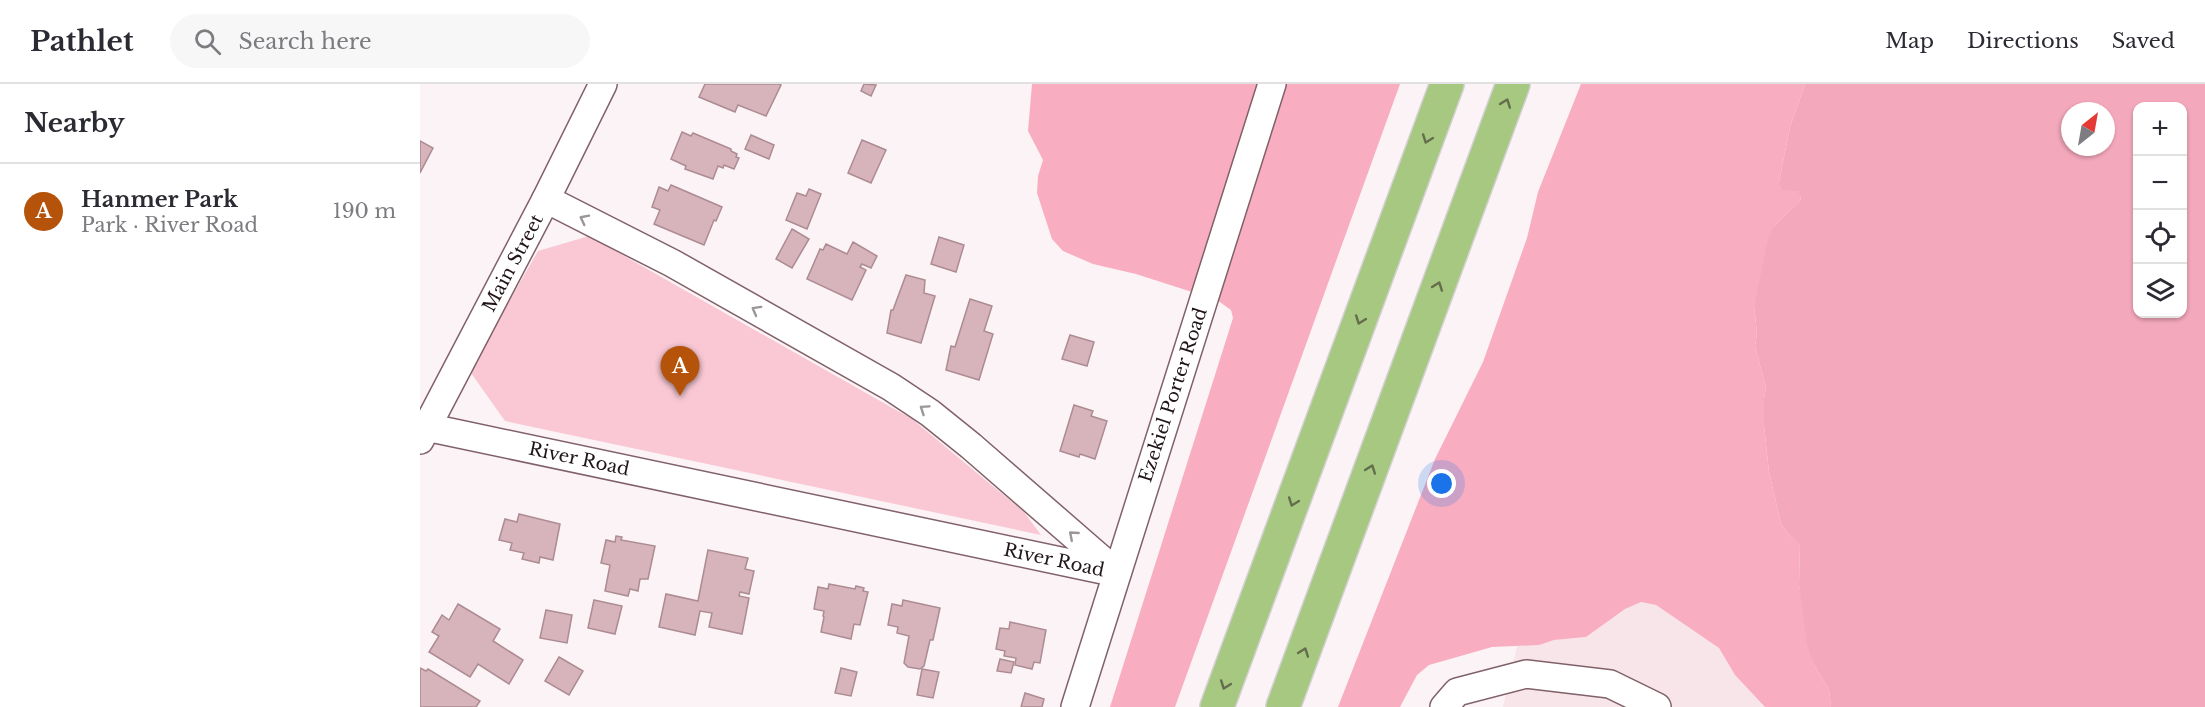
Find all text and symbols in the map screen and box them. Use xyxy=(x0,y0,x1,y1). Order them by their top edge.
search box xyxy=(170,14,590,68)
text: Pathlet xyxy=(30,24,134,59)
icon: search xyxy=(191,25,224,58)
text: Search here xyxy=(239,28,372,55)
text: Map xyxy=(1885,28,1934,54)
text: Directions xyxy=(1967,28,2079,54)
text: Saved xyxy=(2112,28,2175,54)
one-way arrow xyxy=(1498,98,1511,109)
north arrow xyxy=(2061,102,2115,156)
map controls xyxy=(2133,102,2187,318)
button: + xyxy=(2133,102,2187,156)
text: Nearby xyxy=(24,107,125,139)
one-way arrow xyxy=(1422,133,1434,144)
button: − xyxy=(2133,156,2187,210)
text: Hanmer Park xyxy=(81,186,238,213)
text: A xyxy=(35,199,52,223)
text: 190 m xyxy=(333,199,396,223)
street label: Main Street xyxy=(478,210,548,316)
button: locate xyxy=(2133,210,2187,264)
text: Park · River Road xyxy=(81,213,258,237)
one-way arrow xyxy=(579,214,590,226)
button: layers xyxy=(2133,264,2187,318)
one-way arrow xyxy=(1431,281,1444,292)
street label: Ezekiel Porter Road xyxy=(1134,305,1212,485)
one-way arrow xyxy=(752,306,762,317)
one-way arrow xyxy=(1355,314,1368,324)
pin: A xyxy=(660,346,700,396)
one-way arrow xyxy=(919,405,930,416)
street label: River Road xyxy=(527,438,631,480)
one-way arrow xyxy=(1364,464,1376,475)
your location xyxy=(1427,469,1456,498)
one-way arrow xyxy=(1288,496,1300,507)
one-way arrow xyxy=(1069,531,1080,542)
street label: River Road xyxy=(1002,539,1106,581)
one-way arrow xyxy=(1296,647,1309,658)
one-way arrow xyxy=(1220,680,1233,690)

